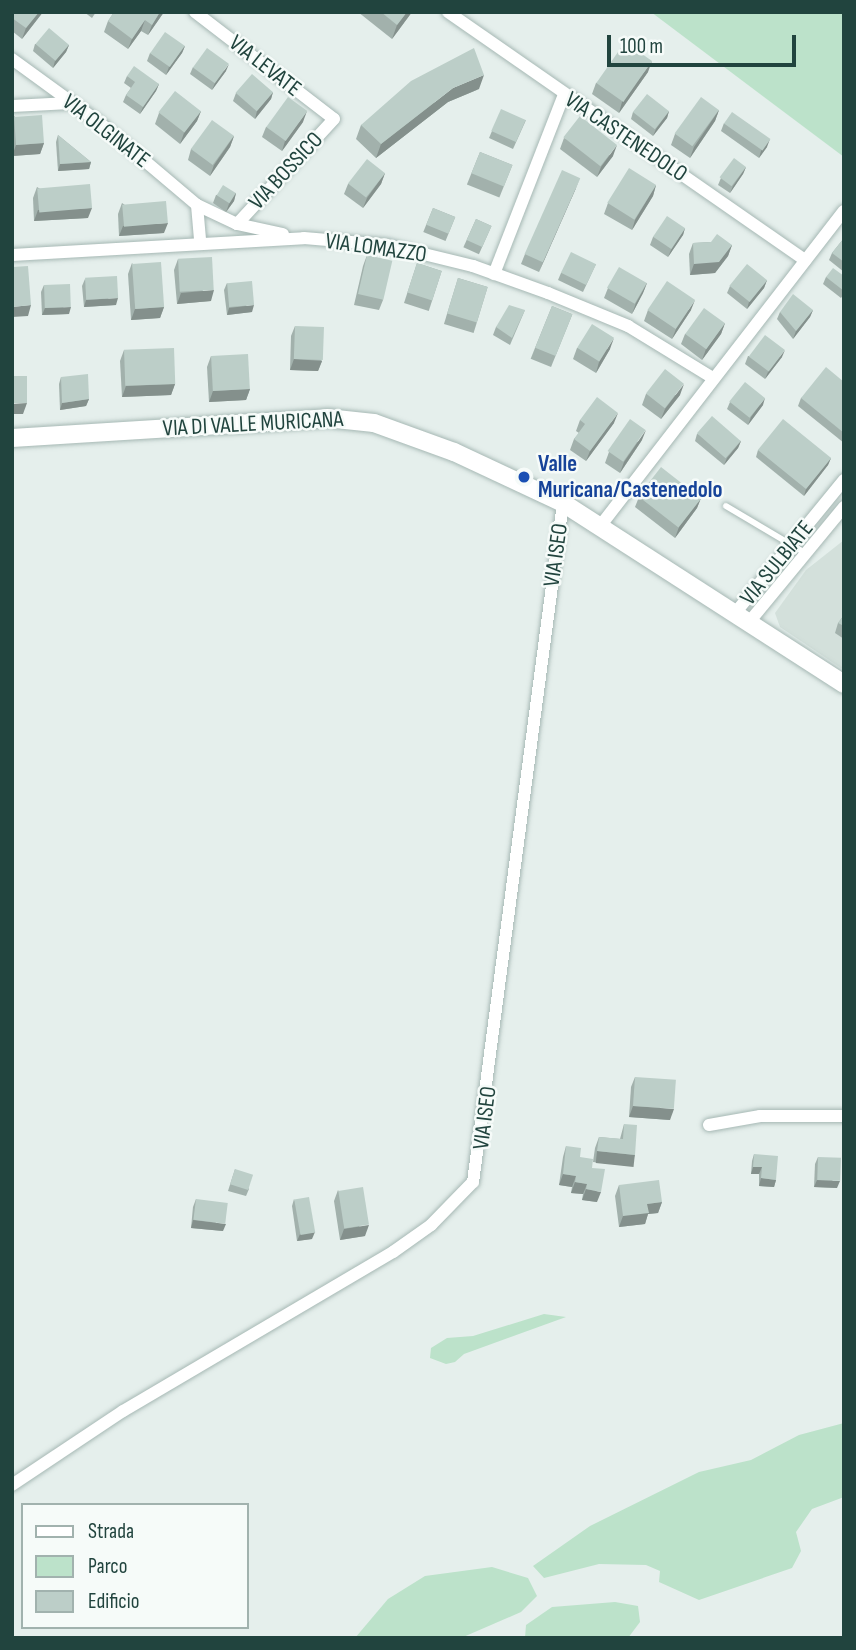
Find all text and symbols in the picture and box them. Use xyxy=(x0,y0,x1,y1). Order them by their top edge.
scale bar xyxy=(611,21,800,65)
street label: VIA LEVATE xyxy=(223,29,307,103)
text: 100 m xyxy=(620,34,663,59)
street label: VIA CASTENEDOLO xyxy=(560,86,692,188)
street label: VIA OLGINATE xyxy=(57,88,155,174)
street label: VIA BOSSICO xyxy=(243,126,329,216)
street label: VIA LOMAZZO xyxy=(324,227,428,269)
street label: VIA DI VALLE MURICANA xyxy=(162,405,344,443)
place label: Valle Muricana/Castenedolo xyxy=(538,450,723,504)
marker: Valle Muricana/Castenedolo xyxy=(516,469,532,485)
street label: VIA SULBIATE xyxy=(735,515,819,611)
street label: VIA ISEO xyxy=(538,522,574,588)
street label: VIA ISEO xyxy=(467,1085,503,1151)
legend xyxy=(21,1503,248,1629)
text: Strada xyxy=(88,1519,134,1544)
text: Parco xyxy=(88,1554,127,1579)
text: Edificio xyxy=(88,1589,139,1614)

